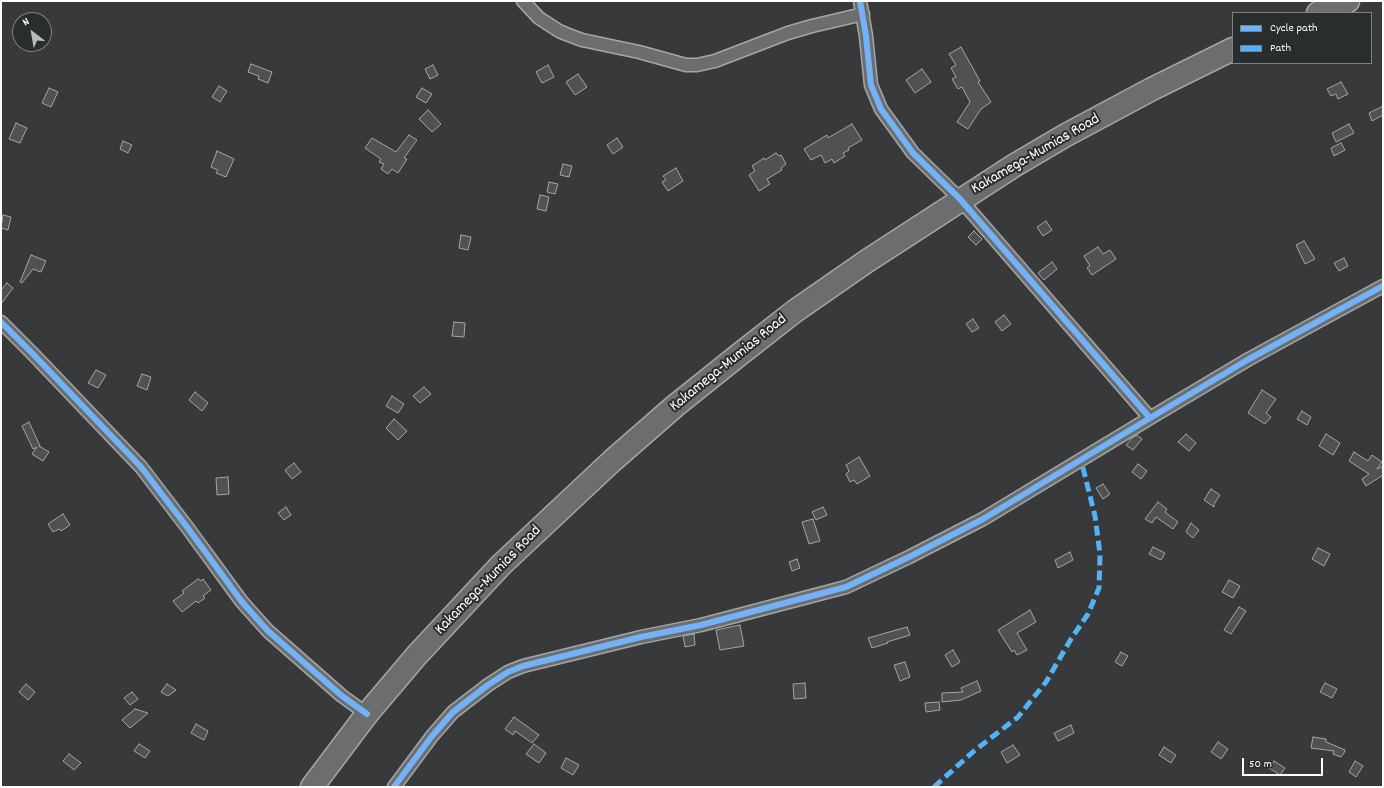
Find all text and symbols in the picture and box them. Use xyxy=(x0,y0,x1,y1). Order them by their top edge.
north arrow xyxy=(12,12,52,52)
legend xyxy=(1232,12,1372,64)
text: N xyxy=(20,14,33,31)
text: Cycle path xyxy=(1270,20,1318,37)
text: Path xyxy=(1270,40,1291,57)
street label: Kakamega-Mumias Road xyxy=(968,110,1104,200)
street label: Kakamega-Mumias Road xyxy=(667,311,791,417)
street label: Kakamega-Mumias Road xyxy=(432,522,546,640)
scale bar xyxy=(1244,750,1325,776)
text: 50 m xyxy=(1249,756,1272,773)

